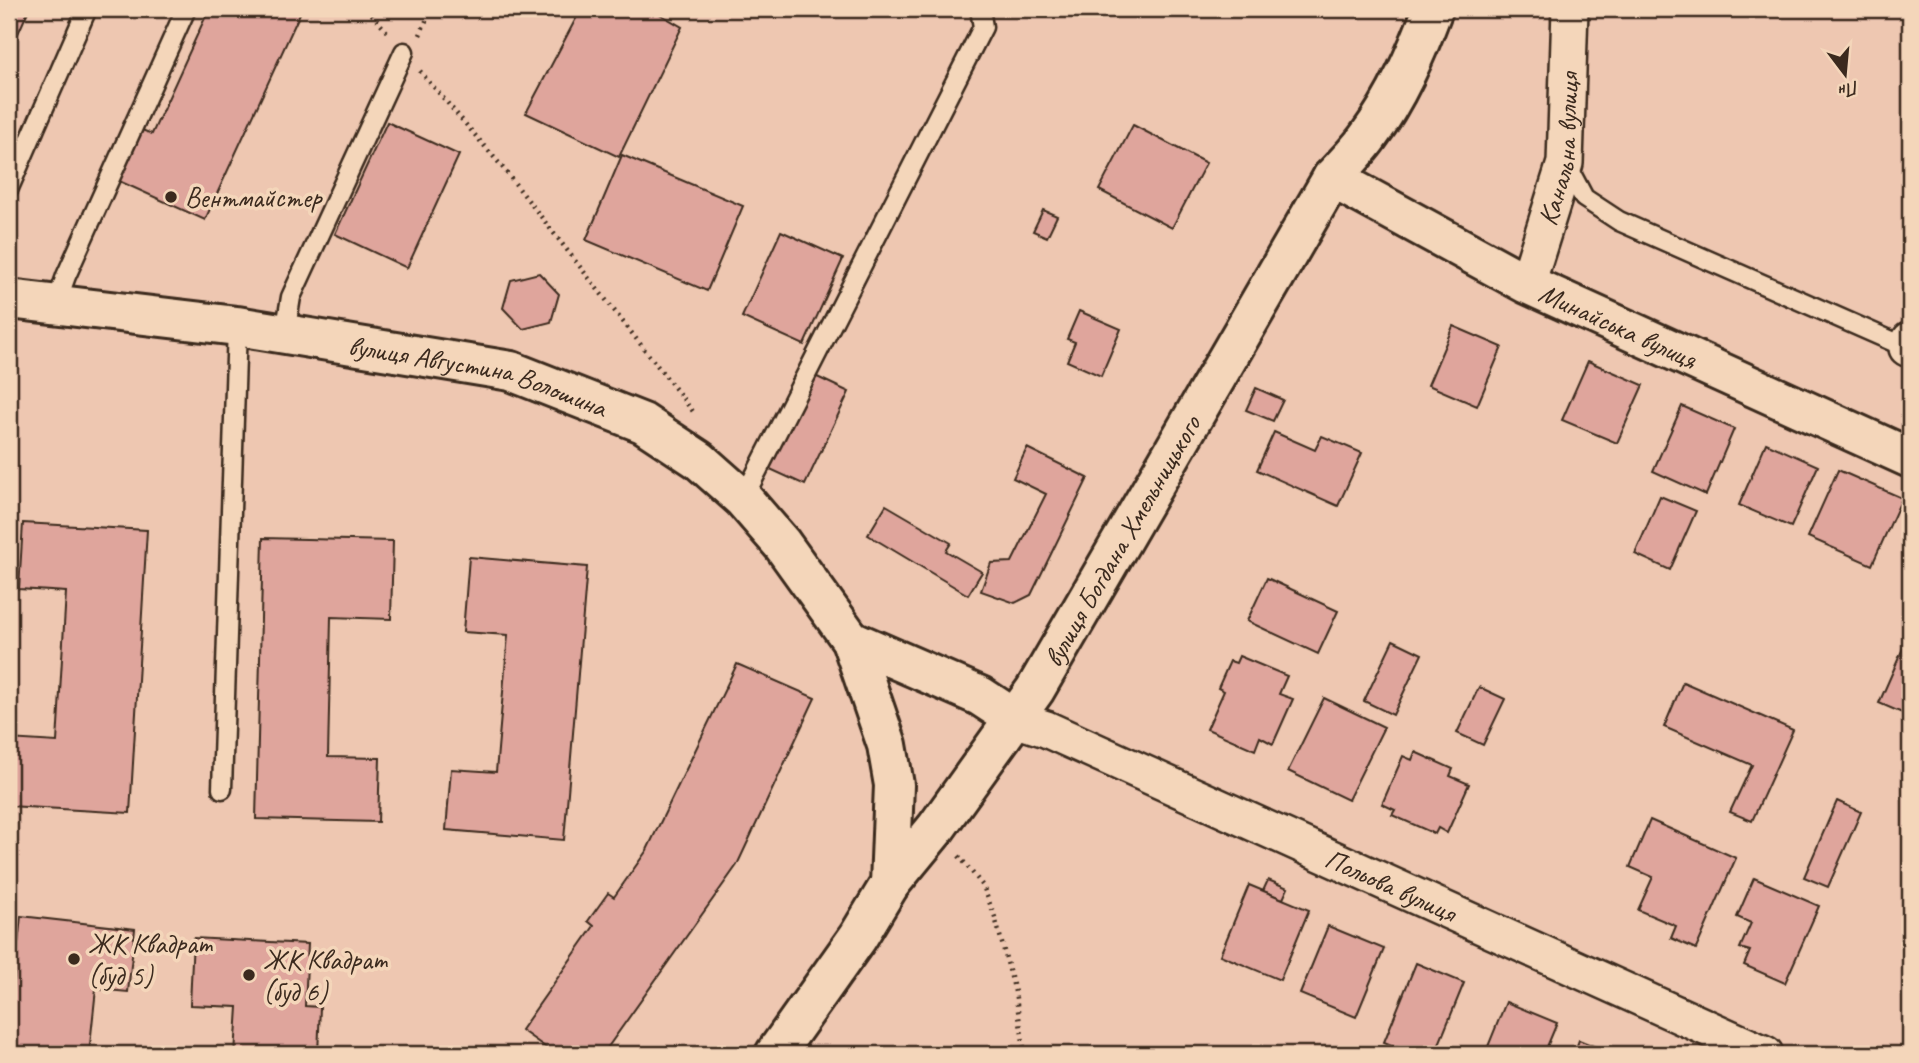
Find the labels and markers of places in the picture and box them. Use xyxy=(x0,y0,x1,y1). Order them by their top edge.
place label: Вентмайстер xyxy=(185,180,324,215)
marker: Вентмайстер xyxy=(163,189,179,205)
place label: ЖК Квадрат (буд 5) xyxy=(88,926,213,993)
place label: ЖК Квадрат (буд 6) xyxy=(263,942,388,1009)
marker: ЖК Квадрат (буд 5) xyxy=(66,951,82,967)
marker: ЖК Квадрат (буд 6) xyxy=(241,967,257,983)

